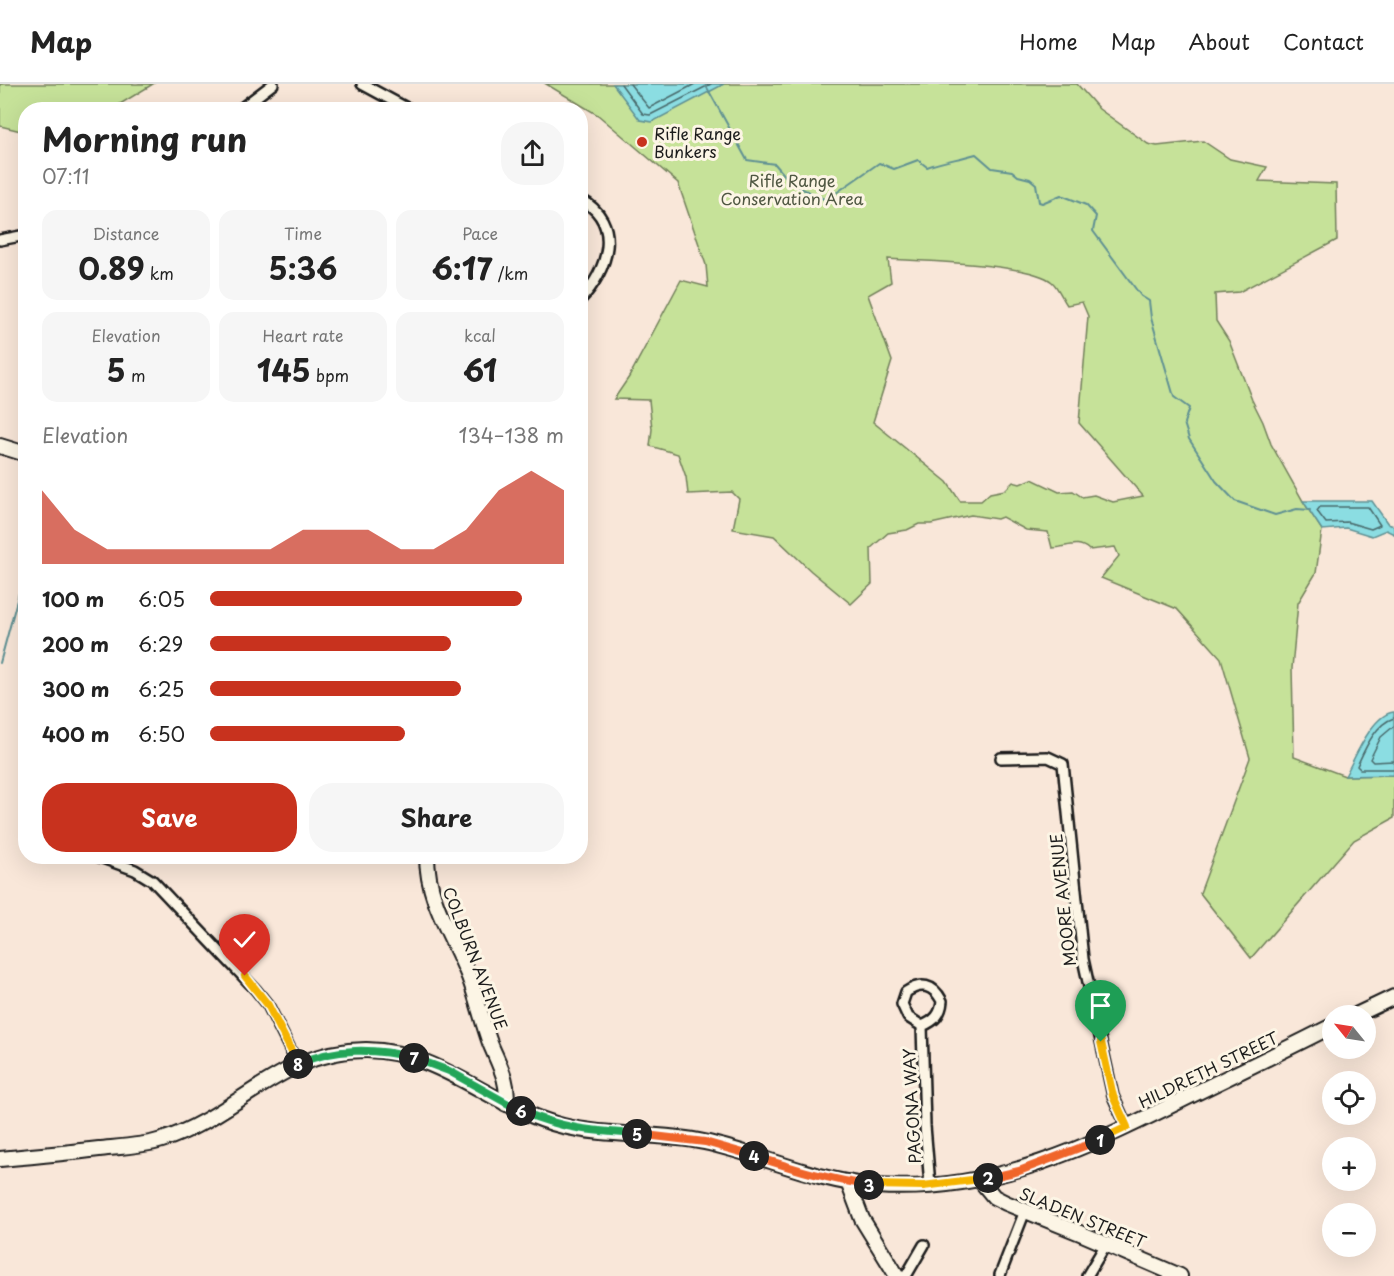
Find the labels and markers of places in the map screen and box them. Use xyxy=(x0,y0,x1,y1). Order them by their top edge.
place label: Rifle Range Bunkers xyxy=(654,121,741,163)
marker: Rifle Range Bunkers xyxy=(635,135,649,149)
pin xyxy=(219,914,270,976)
pin xyxy=(1075,980,1126,1042)
pin: 7 xyxy=(399,1043,429,1073)
pin: 8 xyxy=(283,1049,313,1079)
pin: 6 xyxy=(506,1096,536,1126)
pin: 5 xyxy=(622,1119,652,1149)
pin: 1 xyxy=(1085,1125,1115,1155)
pin: 4 xyxy=(739,1141,769,1171)
pin: 2 xyxy=(973,1163,1003,1193)
pin: 3 xyxy=(854,1170,884,1200)

